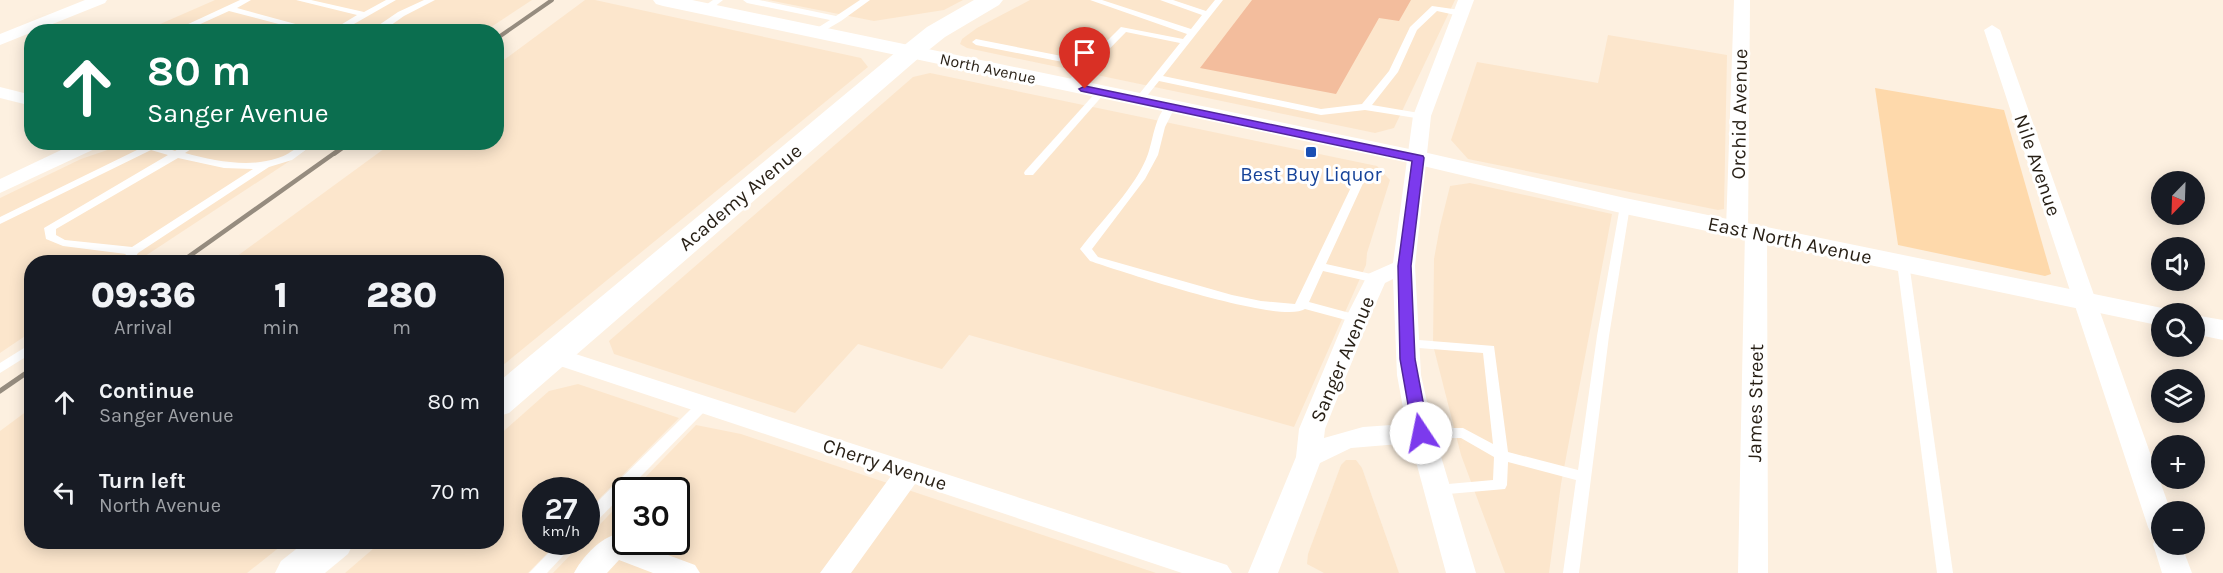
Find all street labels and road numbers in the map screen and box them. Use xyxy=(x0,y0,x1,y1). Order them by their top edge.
street label: Orchid Avenue xyxy=(1727,48,1752,180)
street label: North Avenue xyxy=(938,49,1038,88)
street label: Nile Avenue xyxy=(2009,111,2066,219)
street label: Academy Avenue xyxy=(674,139,807,256)
street label: East North Avenue xyxy=(1706,212,1874,269)
street label: Sanger Avenue xyxy=(1306,293,1379,426)
street label: James Street xyxy=(1743,343,1768,462)
street label: Cherry Avenue xyxy=(820,434,950,495)

